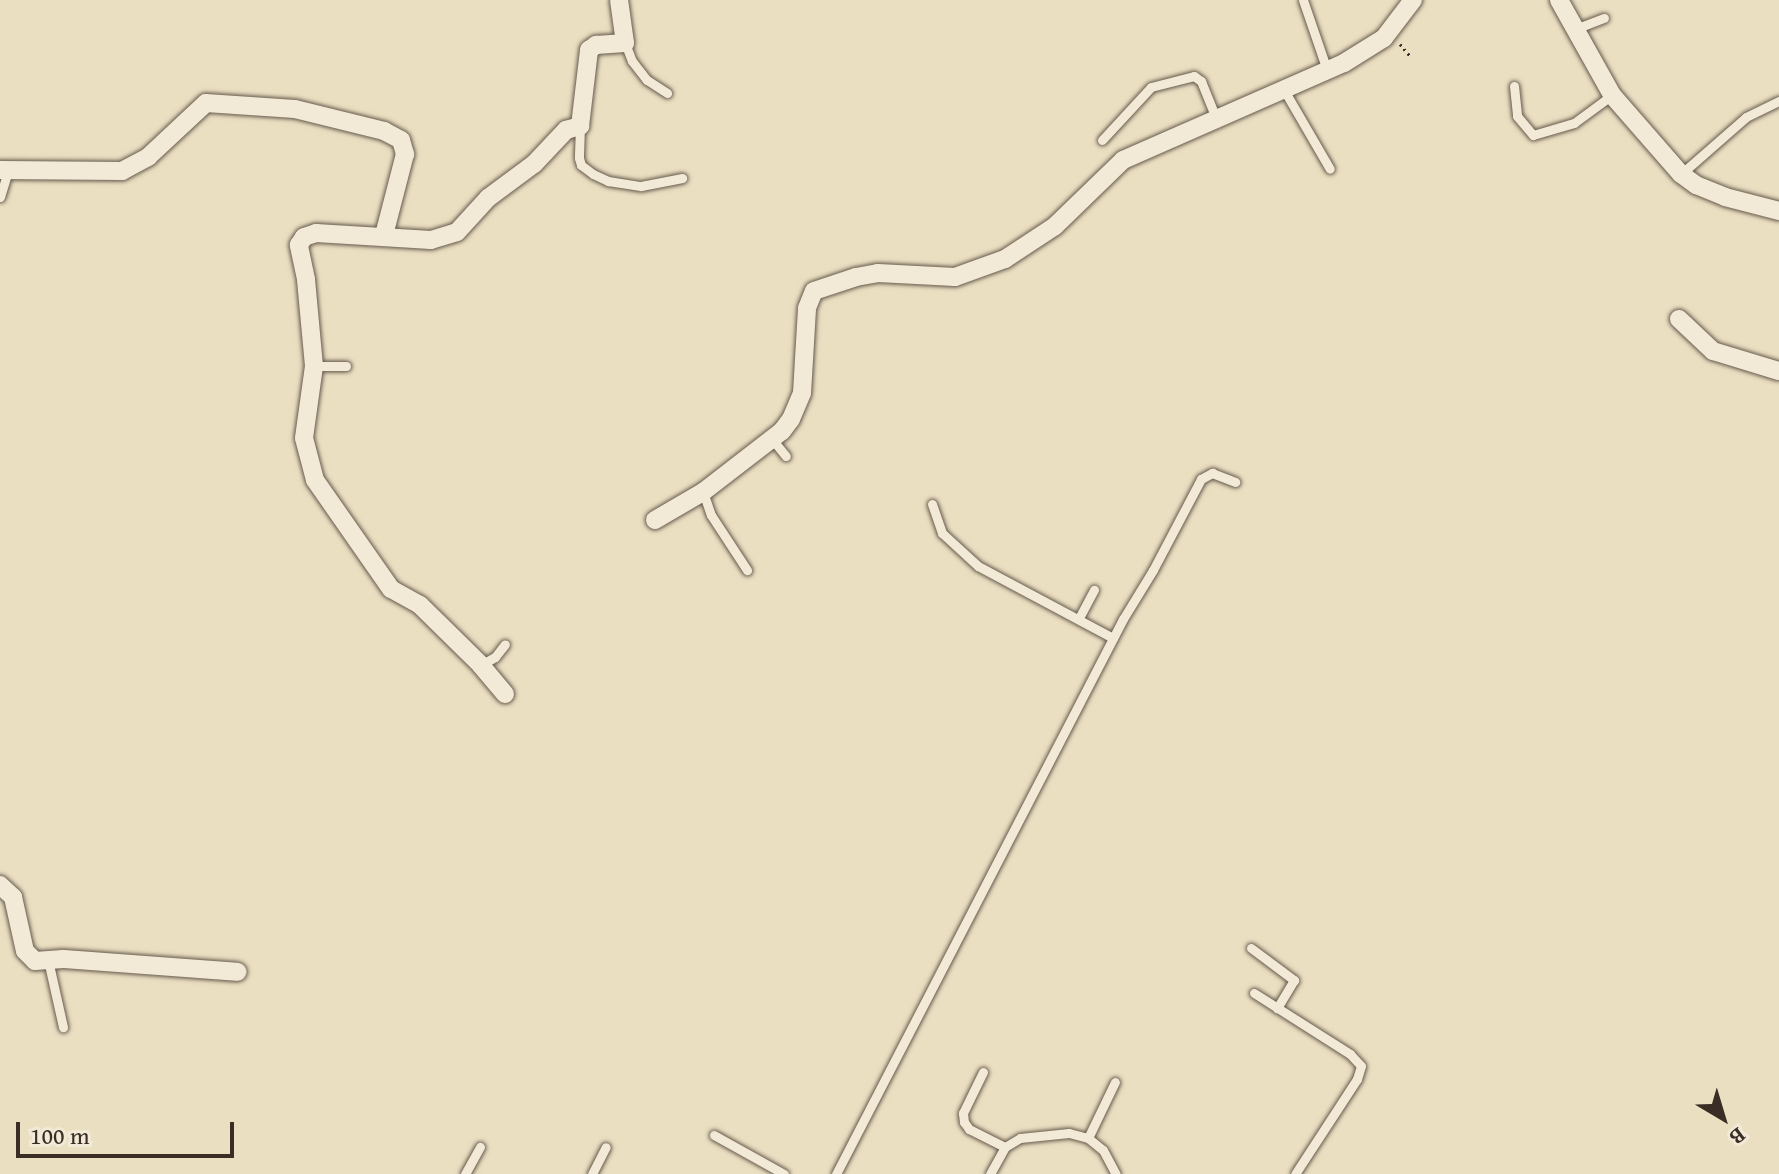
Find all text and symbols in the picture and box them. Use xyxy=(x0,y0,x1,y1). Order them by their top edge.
north arrow xyxy=(1683,1078,1763,1158)
scale bar xyxy=(20,1106,238,1156)
text: 100 m xyxy=(30,1118,90,1153)
text: B xyxy=(1723,1120,1753,1154)

